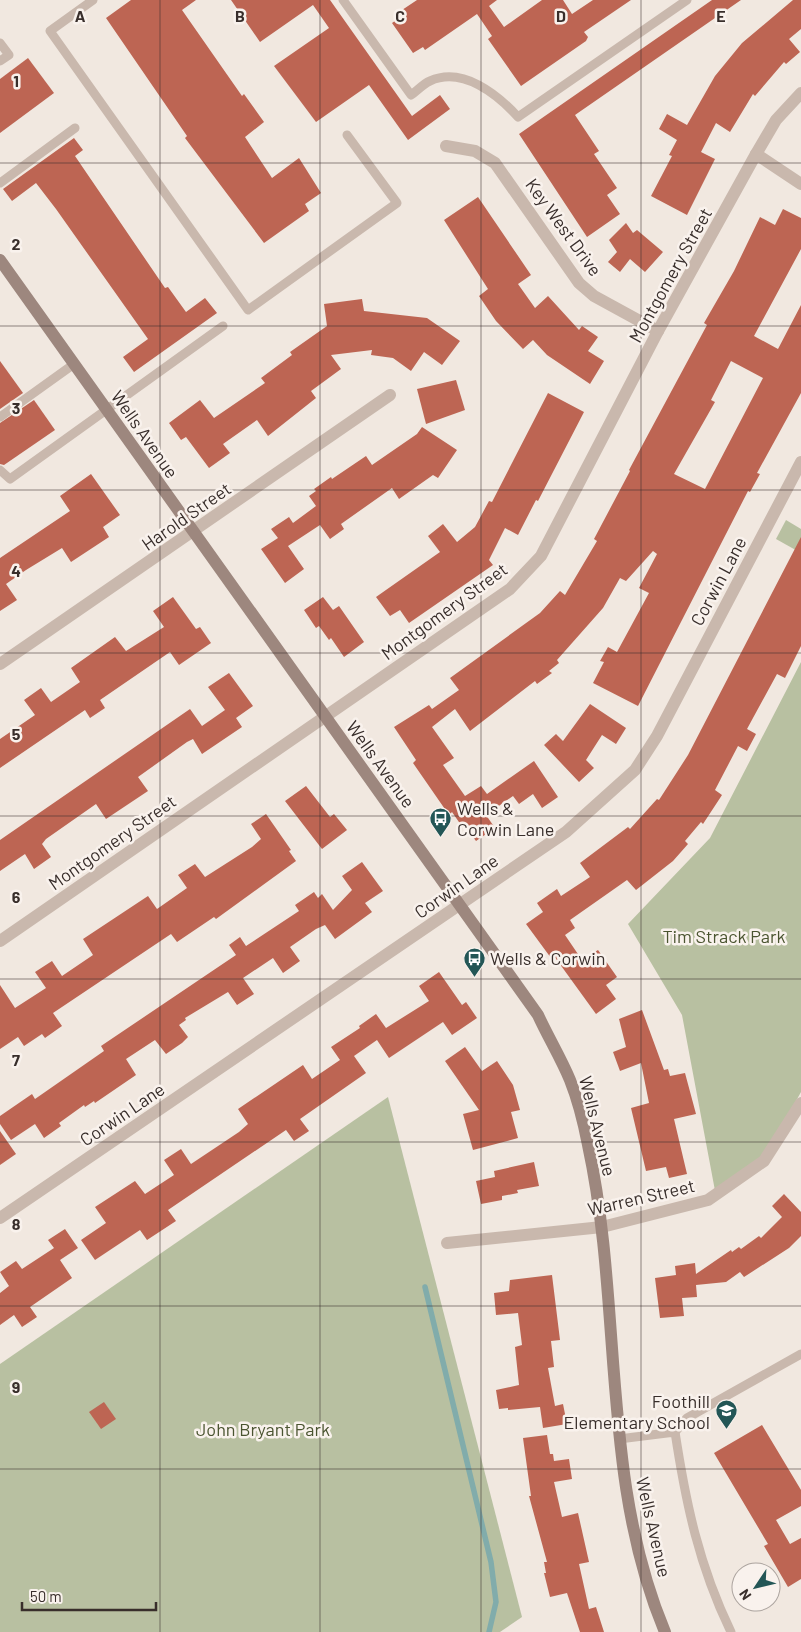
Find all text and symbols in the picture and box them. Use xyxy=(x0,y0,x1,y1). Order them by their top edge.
text: A xyxy=(75,6,86,25)
text: B xyxy=(235,6,245,25)
text: C xyxy=(395,6,405,25)
text: D xyxy=(556,6,566,25)
text: E xyxy=(716,6,726,25)
text: 1 xyxy=(13,71,19,90)
street label: Key West Drive xyxy=(521,174,607,280)
street label: Montgomery Street xyxy=(624,204,716,346)
text: 2 xyxy=(12,234,21,253)
street label: Wells Avenue xyxy=(107,386,183,482)
text: 3 xyxy=(12,398,20,417)
street label: Harold Street xyxy=(137,477,235,555)
street label: Corwin Lane xyxy=(685,533,751,629)
street label: Montgomery Street xyxy=(377,558,511,664)
text: 4 xyxy=(11,561,21,580)
street label: Wells Avenue xyxy=(342,716,420,812)
text: 5 xyxy=(12,724,21,743)
street label: Montgomery Street xyxy=(44,790,180,894)
place label: Wells & Corwin Lane xyxy=(457,797,554,840)
bus stop icon: Wells & Corwin Lane xyxy=(429,806,453,837)
street label: Corwin Lane xyxy=(410,849,502,923)
text: 6 xyxy=(12,887,21,906)
park label: Tim Strack Park xyxy=(662,925,786,947)
bus stop icon: Wells & Corwin xyxy=(462,946,486,977)
place label: Wells & Corwin xyxy=(490,947,606,969)
text: 7 xyxy=(12,1050,20,1069)
street label: Wells Avenue xyxy=(575,1074,621,1178)
street label: Corwin Lane xyxy=(76,1078,168,1150)
street label: Warren Street xyxy=(585,1174,697,1220)
text: 8 xyxy=(12,1214,21,1233)
text: 9 xyxy=(12,1377,20,1396)
place label: Foothill Elementary School xyxy=(563,1390,710,1433)
school or university icon: Foothill Elementary School xyxy=(714,1399,738,1430)
park label: John Bryant Park xyxy=(196,1418,330,1440)
street label: Wells Avenue xyxy=(632,1475,676,1579)
north arrow xyxy=(731,1562,781,1612)
scale bar xyxy=(22,1580,156,1612)
text: N xyxy=(735,1586,755,1603)
text: 50 m xyxy=(30,1587,62,1605)

